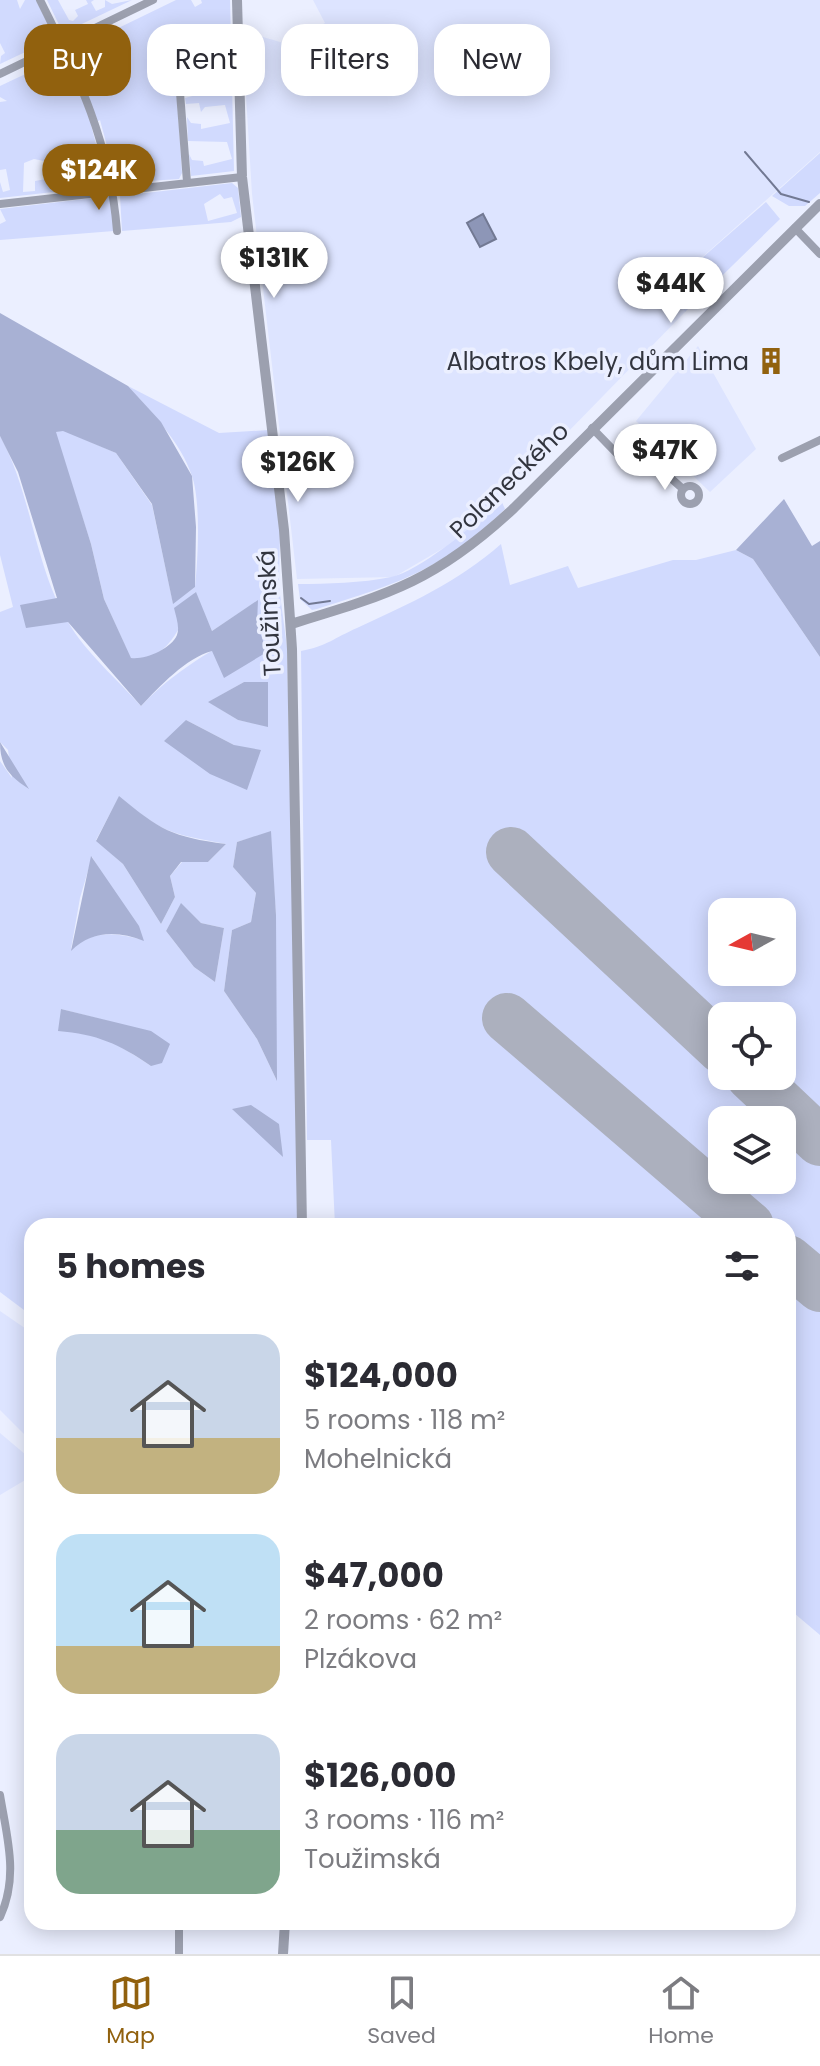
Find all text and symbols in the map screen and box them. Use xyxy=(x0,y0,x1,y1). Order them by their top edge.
chip: Buy xyxy=(24,24,131,96)
chip: Rent xyxy=(147,24,265,96)
chip: Filters xyxy=(281,24,418,96)
chip: New xyxy=(434,24,550,96)
pin: $124K xyxy=(43,144,155,212)
text: $124K xyxy=(60,152,138,188)
pin: $131K xyxy=(218,232,330,300)
text: $131K xyxy=(239,240,309,276)
pin: $44K xyxy=(624,257,718,325)
text: $44K xyxy=(636,265,706,301)
place label: Albatros Kbely, dům Lima xyxy=(447,345,749,378)
building icon: Albatros Kbely, dům Lima xyxy=(756,346,786,376)
street label: Polaneckého xyxy=(442,415,576,545)
pin: $47K xyxy=(618,424,712,492)
text: $47K xyxy=(632,432,698,468)
pin: $126K xyxy=(242,436,354,504)
text: $126K xyxy=(260,444,336,480)
street label: Toužimská xyxy=(249,549,289,677)
north arrow xyxy=(708,898,796,986)
map controls xyxy=(708,898,796,1194)
button: locate xyxy=(708,1002,796,1090)
button: layers xyxy=(708,1106,796,1194)
text: 5 homes xyxy=(56,1242,206,1290)
icon: filters xyxy=(720,1244,764,1288)
text: $124,000 xyxy=(304,1351,458,1399)
icon: home xyxy=(120,1366,216,1462)
text: 5 rooms · 118 m² xyxy=(304,1402,505,1438)
text: Mohelnická xyxy=(304,1441,452,1477)
text: $47,000 xyxy=(304,1551,444,1599)
icon: home xyxy=(120,1566,216,1662)
text: 2 rooms · 62 m² xyxy=(304,1602,502,1638)
text: Plzákova xyxy=(304,1641,417,1677)
text: $126,000 xyxy=(304,1751,457,1799)
icon: home xyxy=(120,1766,216,1862)
text: 3 rooms · 116 m² xyxy=(304,1802,504,1838)
text: Toužimská xyxy=(304,1841,441,1877)
tab: Map xyxy=(106,1971,155,2052)
tab: Saved xyxy=(367,1971,436,2052)
tab: Home xyxy=(648,1971,714,2052)

